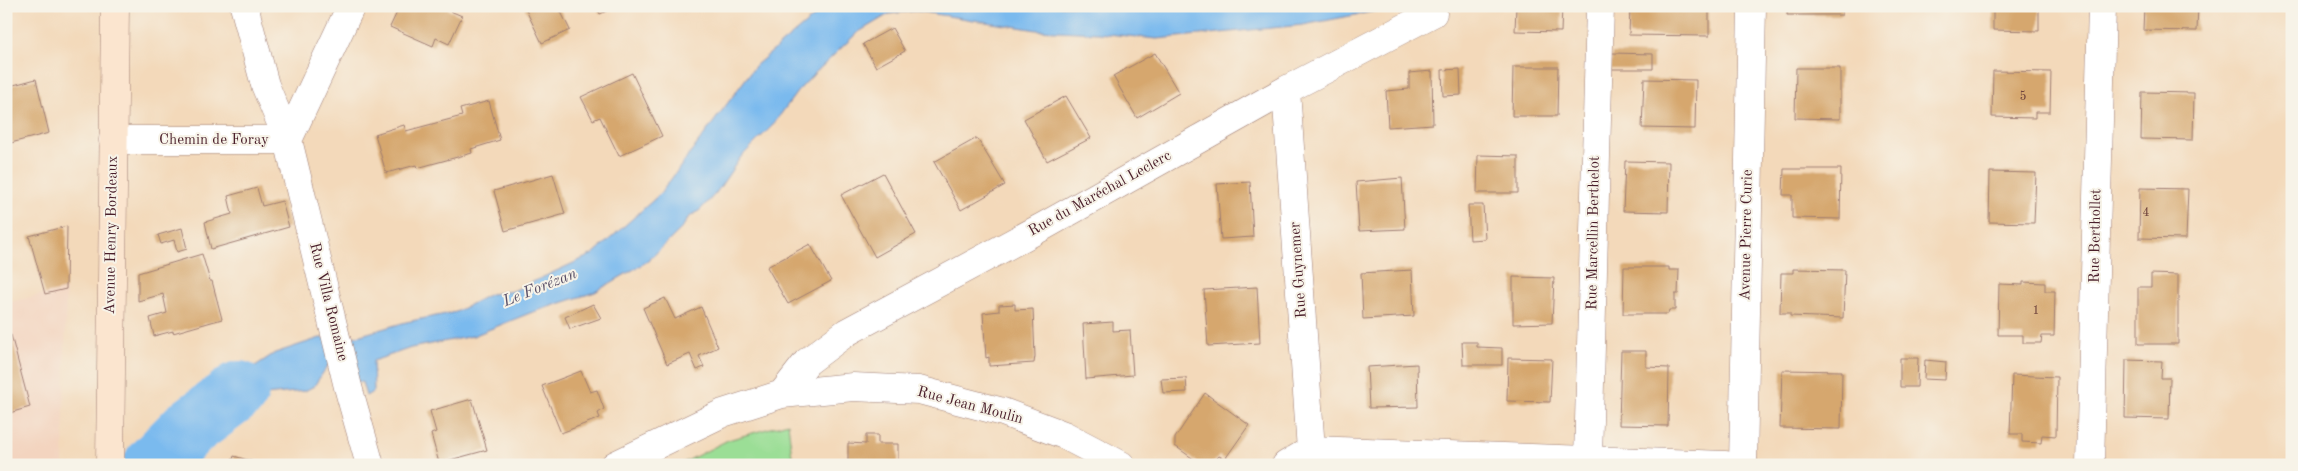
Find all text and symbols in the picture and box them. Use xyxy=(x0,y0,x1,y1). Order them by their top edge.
house number: 5 xyxy=(2020,90,2027,103)
street label: Chemin de Foray xyxy=(159,133,269,148)
street label: Rue du Maréchal Leclerc xyxy=(1026,148,1174,239)
street label: Avenue Henry Bordeaux xyxy=(103,155,121,315)
street label: Rue Marcellin Berthelot xyxy=(1585,156,1603,310)
street label: Avenue Pierre Curie xyxy=(1738,169,1756,301)
street label: Rue Berthollet xyxy=(2088,189,2104,283)
house number: 4 xyxy=(2143,207,2150,219)
street label: Rue Guynemer xyxy=(1288,221,1310,319)
street label: Rue Villa Romaine xyxy=(306,241,350,363)
water label: Le Forézan xyxy=(500,266,579,310)
house number: 1 xyxy=(2033,305,2039,317)
street label: Rue Jean Moulin xyxy=(916,385,1024,427)

